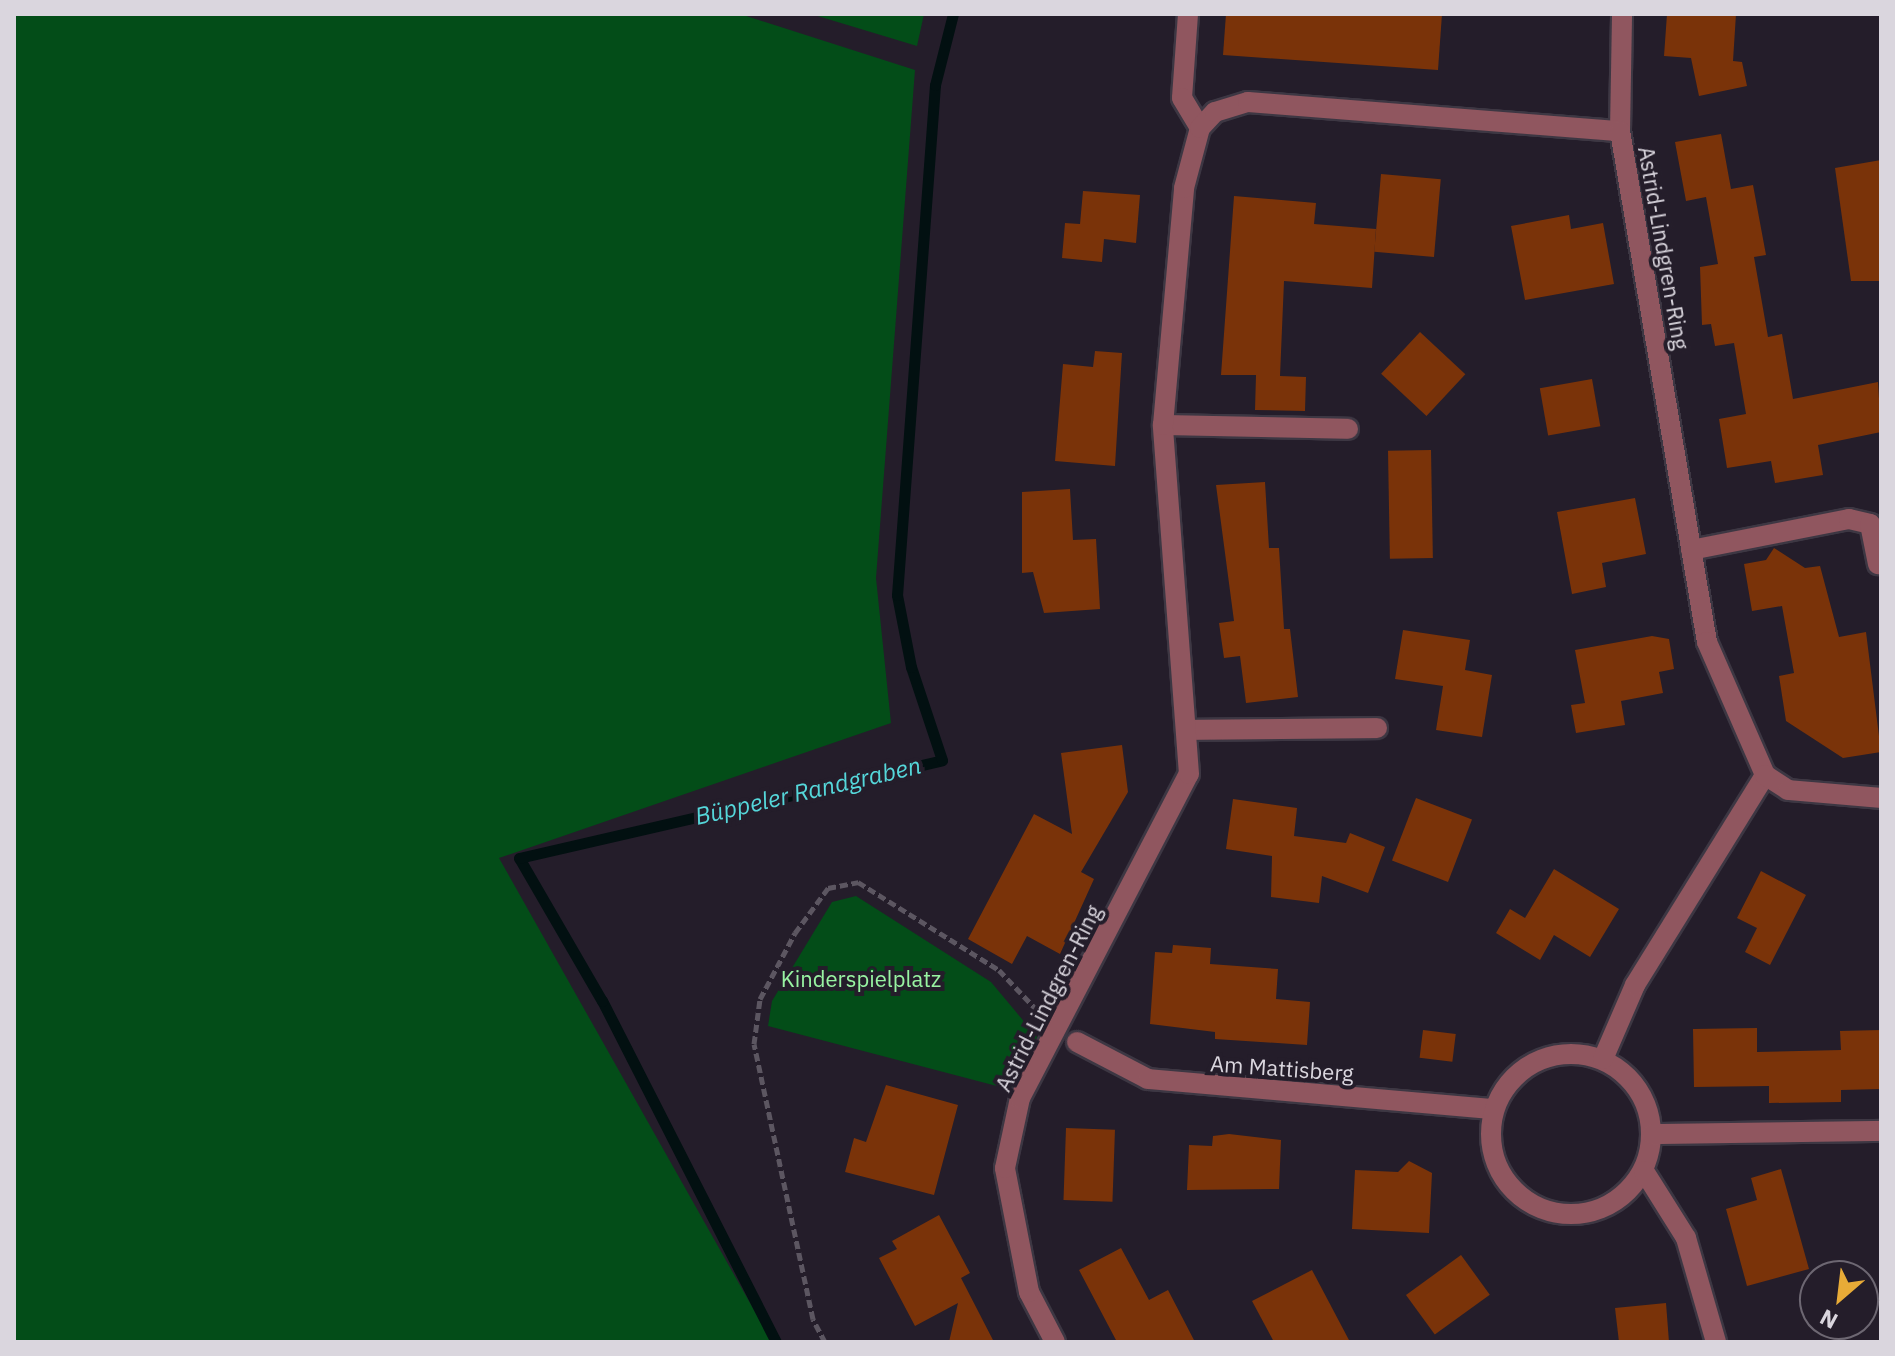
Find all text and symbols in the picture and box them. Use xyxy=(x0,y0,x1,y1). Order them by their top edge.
street label: Astrid-Lindgren-Ring xyxy=(1633,144,1695,352)
water label: Büppeler Randgraben xyxy=(692,751,924,831)
street label: Astrid-Lindgren-Ring xyxy=(990,900,1106,1096)
park label: Kinderspielplatz xyxy=(781,966,941,992)
street label: Am Mattisberg xyxy=(1209,1050,1355,1086)
north arrow xyxy=(1799,1260,1879,1340)
text: N xyxy=(1815,1303,1842,1336)

